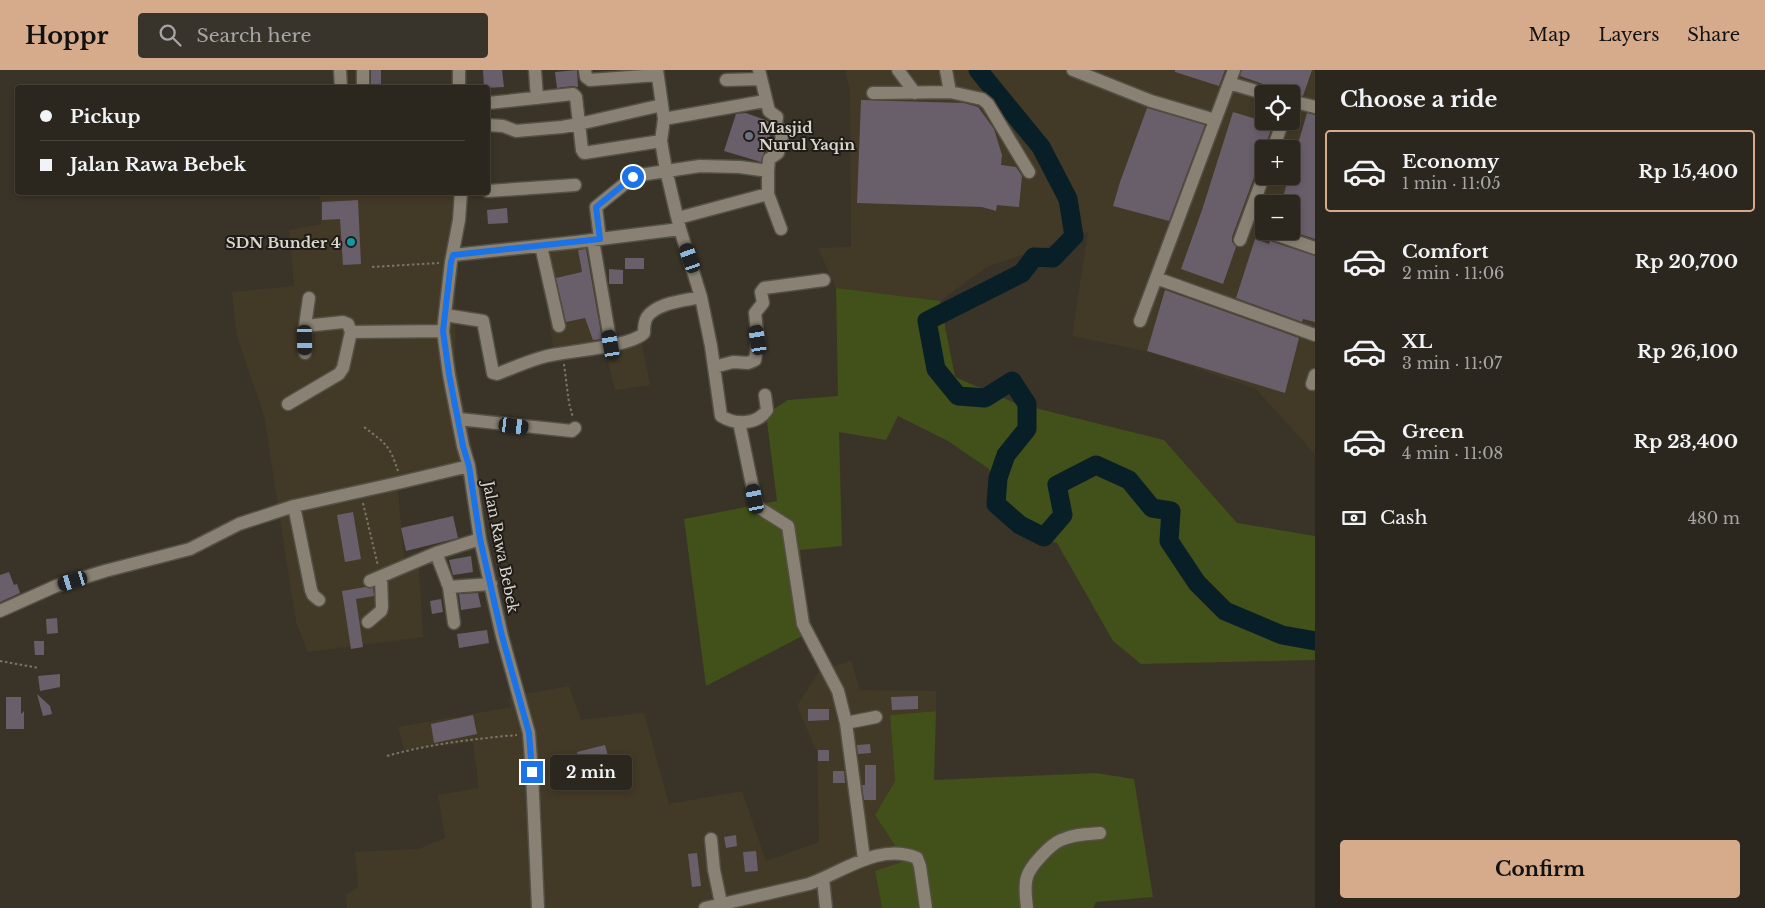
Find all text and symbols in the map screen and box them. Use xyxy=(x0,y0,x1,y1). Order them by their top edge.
search box xyxy=(138,13,488,58)
text: Hoppr xyxy=(25,21,108,50)
icon: search xyxy=(156,21,184,49)
text: Search here xyxy=(196,24,311,47)
text: Map xyxy=(1529,24,1570,46)
text: Layers xyxy=(1598,24,1659,46)
text: Share xyxy=(1687,24,1740,46)
map controls xyxy=(1255,85,1300,240)
button: locate xyxy=(1255,85,1300,130)
text: Choose a ride xyxy=(1340,86,1497,113)
text: Pickup xyxy=(70,105,141,128)
place label: Masjid Nurul Yaqin xyxy=(759,118,855,154)
marker: Masjid Nurul Yaqin xyxy=(743,130,755,142)
button: + xyxy=(1255,140,1300,185)
icon: car xyxy=(1342,149,1387,194)
text: Economy xyxy=(1402,150,1499,173)
text: Jalan Rawa Bebek xyxy=(70,153,246,176)
text: Rp 15,400 xyxy=(1638,160,1738,183)
route start xyxy=(622,166,644,188)
text: 1 min · 11:05 xyxy=(1402,173,1500,193)
button: − xyxy=(1255,195,1300,240)
place label: SDN Bunder 4 xyxy=(226,233,341,252)
marker: SDN Bunder 4 xyxy=(345,236,357,248)
icon: car xyxy=(1342,239,1387,284)
text: Comfort xyxy=(1402,240,1489,263)
car xyxy=(678,241,701,275)
text: Rp 20,700 xyxy=(1635,250,1738,273)
text: 2 min · 11:06 xyxy=(1402,263,1504,283)
car xyxy=(748,324,767,356)
car xyxy=(297,325,312,355)
car xyxy=(601,329,620,361)
icon: car xyxy=(1342,329,1387,374)
text: XL xyxy=(1402,330,1432,353)
text: Rp 26,100 xyxy=(1637,340,1738,363)
text: 3 min · 11:07 xyxy=(1402,353,1502,373)
car xyxy=(498,417,529,435)
icon: car xyxy=(1342,419,1387,464)
text: Green xyxy=(1402,420,1464,443)
text: Rp 23,400 xyxy=(1633,430,1738,453)
text: 4 min · 11:08 xyxy=(1402,443,1503,463)
street label: Jalan Rawa Bebek xyxy=(478,477,523,615)
car xyxy=(744,483,765,515)
icon: cash xyxy=(1340,504,1368,532)
text: Cash xyxy=(1380,506,1427,529)
text: 480 m xyxy=(1688,508,1740,528)
car xyxy=(56,569,89,593)
callout: 2 min xyxy=(550,754,632,790)
route end xyxy=(521,761,543,783)
text: 2 min xyxy=(566,762,616,782)
button: Confirm xyxy=(1340,840,1740,898)

